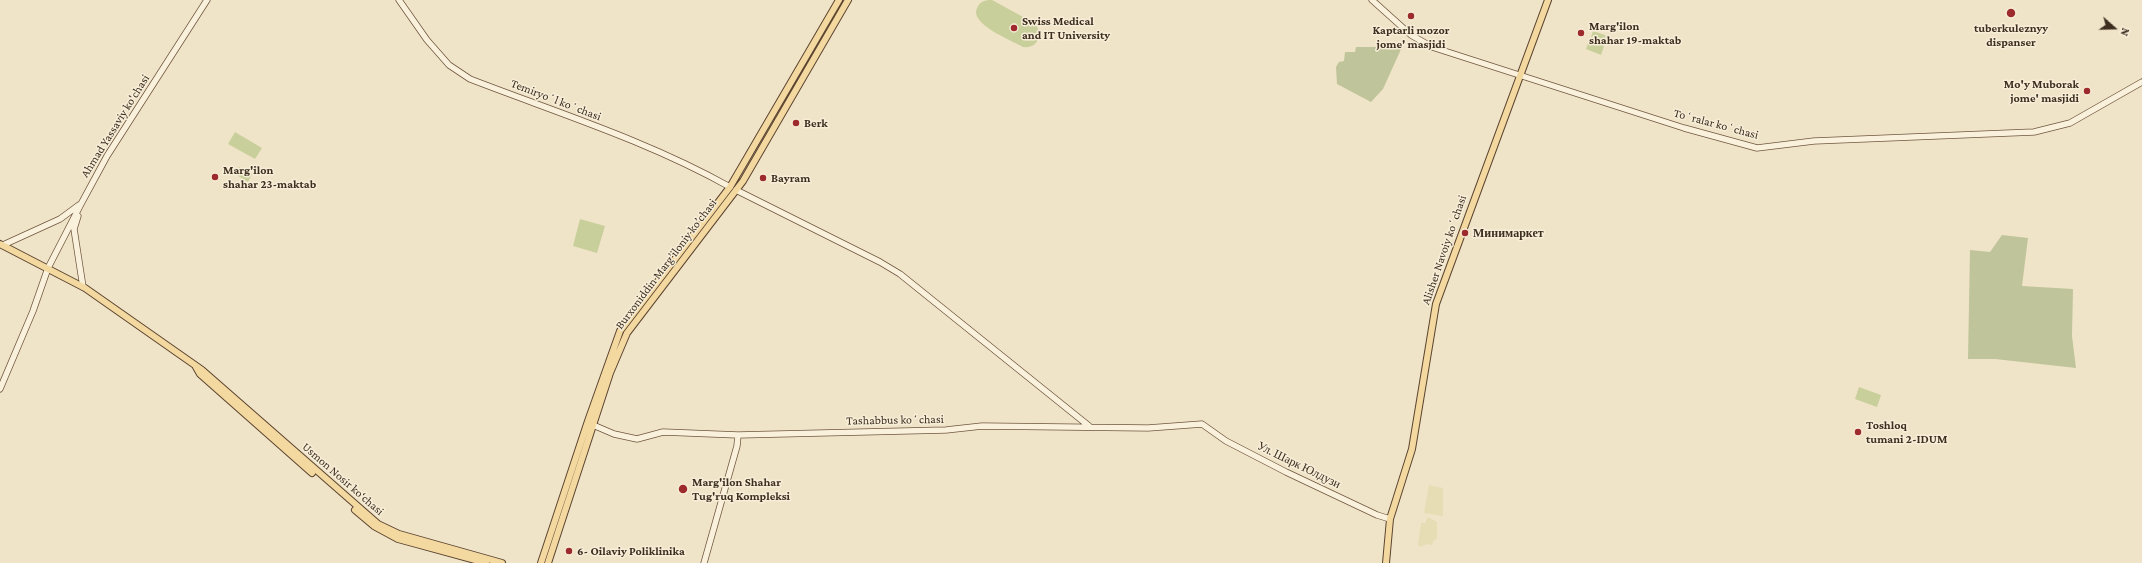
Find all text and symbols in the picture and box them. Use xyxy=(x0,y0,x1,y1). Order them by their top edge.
marker: tuberkuleznyy dispanser xyxy=(2005,7,2017,19)
north arrow xyxy=(2094,8,2134,48)
marker: Kaptarli mozor jome' masjidi xyxy=(1406,11,1416,21)
place label: Swiss Medical and IT University xyxy=(1022,14,1110,42)
place label: Marg'ilon shahar 19-maktab xyxy=(1589,19,1681,47)
place label: tuberkuleznyy dispanser xyxy=(1974,21,2048,49)
marker: Swiss Medical and IT University xyxy=(1009,23,1019,33)
place label: Kaptarli mozor jome' masjidi xyxy=(1372,23,1450,51)
text: N xyxy=(2118,27,2132,38)
marker: Marg'ilon shahar 19-maktab xyxy=(1576,28,1586,38)
street label: Ahmad Yassaviy ko'chasi xyxy=(77,72,153,180)
street label: Temiryoʻl koʻchasi xyxy=(509,76,603,124)
place label: Mo'y Muborak jome' masjidi xyxy=(2004,77,2079,105)
marker: Mo'y Muborak jome' masjidi xyxy=(2082,86,2092,96)
street label: Toʻralar koʻchasi xyxy=(1672,106,1760,142)
place label: Berk xyxy=(804,116,828,130)
marker: Berk xyxy=(791,118,801,128)
place label: Marg'ilon shahar 23-maktab xyxy=(223,163,316,191)
place label: Bayram xyxy=(771,171,810,185)
marker: Marg'ilon shahar 23-maktab xyxy=(210,172,220,182)
marker: Bayram xyxy=(758,173,768,183)
street label: Alisher Navoiy koʻchasi xyxy=(1418,193,1470,307)
street label: Burxoniddin Marg’iloniy ko’chasi xyxy=(612,196,720,332)
place label: Минимаркет xyxy=(1473,226,1544,240)
marker: Минимаркет xyxy=(1460,228,1470,238)
street label: Tashabbus koʻchasi xyxy=(846,412,944,428)
place label: Toshloq tumani 2-IDUM xyxy=(1866,418,1948,446)
marker: Toshloq tumani 2-IDUM xyxy=(1853,427,1863,437)
street label: Ул. Шарк Юлдузи xyxy=(1255,439,1343,491)
street label: Usmon Nosir ko‘chasi xyxy=(299,440,387,518)
place label: Marg'ilon Shahar Tug'ruq Kompleksi xyxy=(692,475,790,503)
marker: Marg'ilon Shahar Tug'ruq Kompleksi xyxy=(677,483,689,495)
place label: 6- Oilaviy Poliklinika xyxy=(577,544,685,558)
marker: 6- Oilaviy Poliklinika xyxy=(564,546,574,556)

